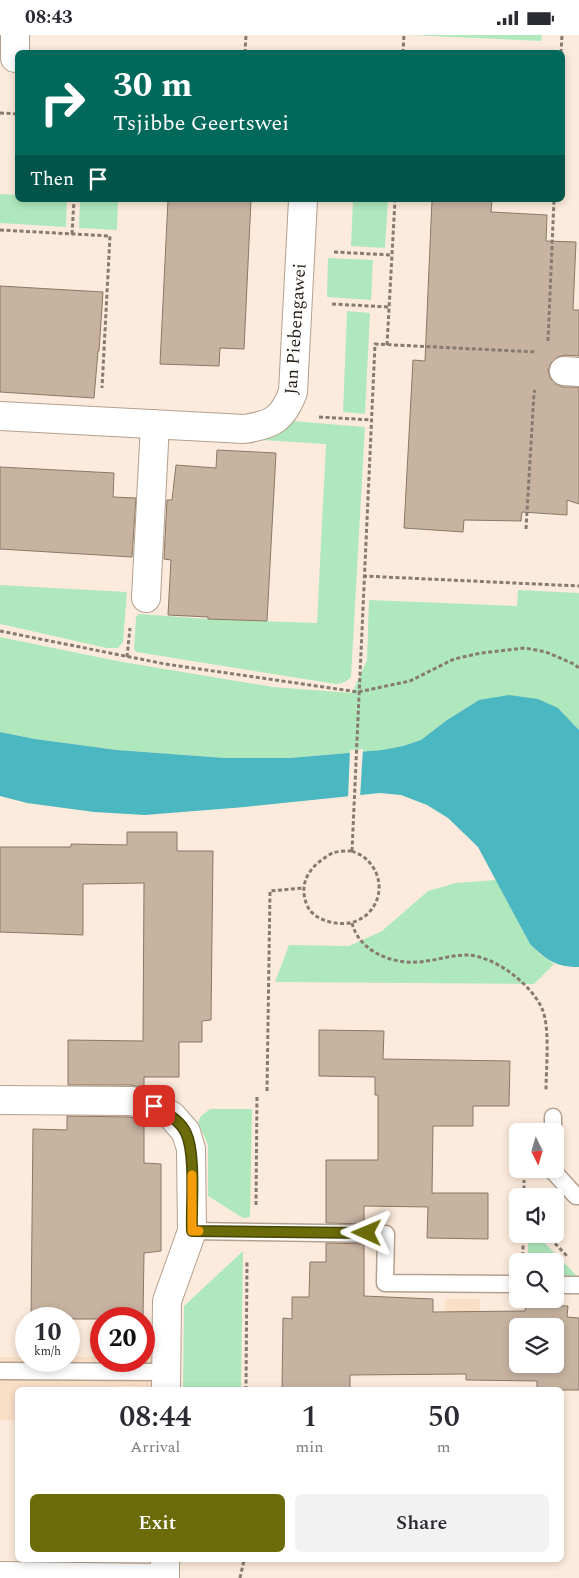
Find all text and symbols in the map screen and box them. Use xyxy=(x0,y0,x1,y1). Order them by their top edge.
text: 08:43 xyxy=(25,3,73,32)
text: 30 m xyxy=(113,59,193,112)
icon: right xyxy=(30,70,95,135)
text: Tsjibbe Geertswei xyxy=(113,107,289,140)
text: Then xyxy=(30,165,74,194)
icon: arrive xyxy=(84,165,112,193)
street label: Jan Piebengawei xyxy=(277,262,314,396)
pin xyxy=(133,1085,175,1127)
icon: arrive xyxy=(140,1092,168,1120)
north arrow xyxy=(509,1123,564,1177)
map controls xyxy=(509,1123,564,1373)
button: sound xyxy=(509,1188,564,1243)
position arrow xyxy=(340,1206,392,1258)
button: search xyxy=(509,1253,564,1308)
speed limit sign: 20 xyxy=(90,1307,155,1372)
text: 10 xyxy=(33,1314,62,1352)
button: layers xyxy=(509,1318,564,1373)
text: km/h xyxy=(34,1342,61,1361)
text: 08:44 xyxy=(119,1394,191,1440)
text: 1 xyxy=(301,1394,318,1440)
text: 50 xyxy=(428,1394,460,1440)
text: Arrival xyxy=(130,1435,180,1459)
text: min xyxy=(295,1435,323,1459)
text: m xyxy=(437,1435,451,1459)
button: Exit xyxy=(30,1494,285,1552)
button: Share xyxy=(295,1494,549,1552)

